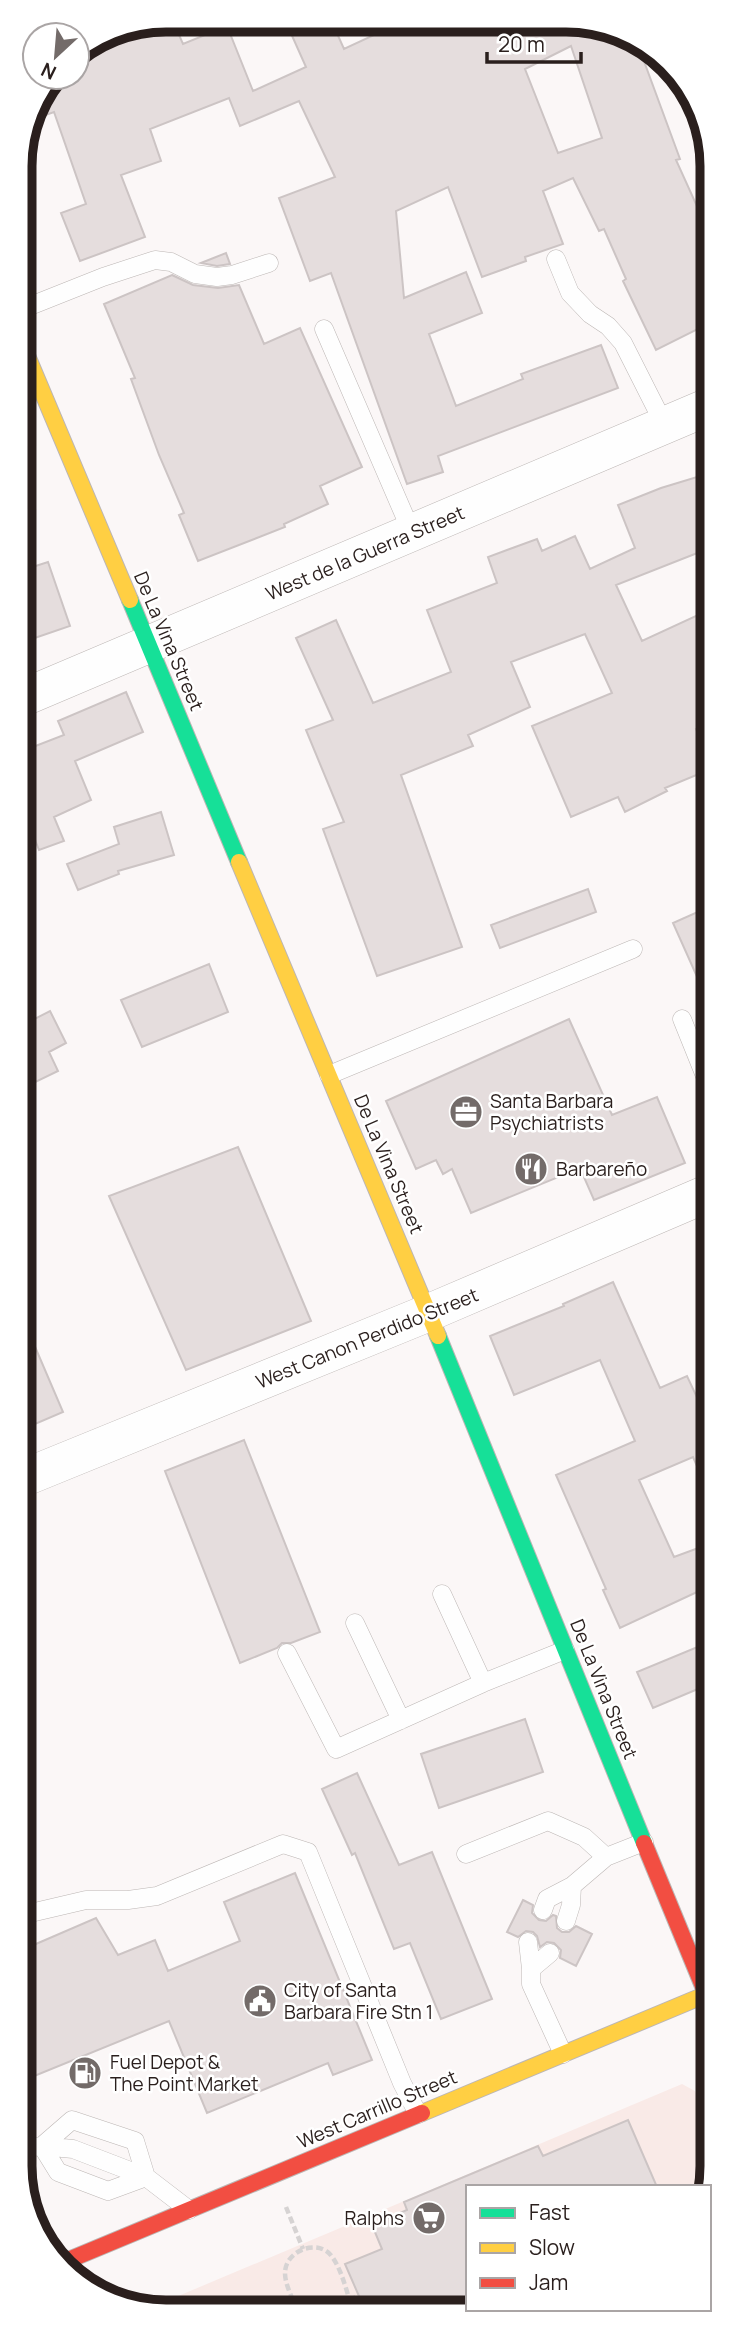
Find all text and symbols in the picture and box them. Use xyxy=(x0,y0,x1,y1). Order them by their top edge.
north arrow xyxy=(21,21,91,91)
scale bar xyxy=(487,21,582,65)
text: 20 m xyxy=(498,30,545,58)
text: N xyxy=(37,57,60,86)
street label: West de la Guerra Street xyxy=(262,499,468,607)
street label: De La Vina Street xyxy=(128,567,210,715)
place label: Santa Barbara Psychiatrists xyxy=(490,1088,613,1136)
street label: De La Vina Street xyxy=(348,1090,430,1238)
office icon: Santa Barbara Psychiatrists xyxy=(447,1093,485,1131)
restaurant icon: Barbareño xyxy=(512,1150,550,1188)
place label: Barbareño xyxy=(556,1156,647,1182)
street label: West Canon Perdido Street xyxy=(252,1281,482,1395)
street label: De La Vina Street xyxy=(564,1615,644,1763)
place label: City of Santa Barbara Fire Stn 1 xyxy=(284,1977,433,2025)
public building icon: City of Santa Barbara Fire Stn 1 xyxy=(241,1982,279,2020)
place label: Fuel Depot & The Point Market xyxy=(110,2049,259,2097)
fuel station icon: Fuel Depot & The Point Market xyxy=(66,2054,104,2092)
street label: West Carrillo Street xyxy=(293,2064,461,2154)
legend xyxy=(466,2185,711,2311)
text: Fast xyxy=(529,2198,570,2226)
supermarket icon: Ralphs xyxy=(410,2199,448,2237)
place label: Ralphs xyxy=(345,2205,404,2231)
text: Slow xyxy=(529,2233,575,2261)
text: Jam xyxy=(529,2268,568,2296)

